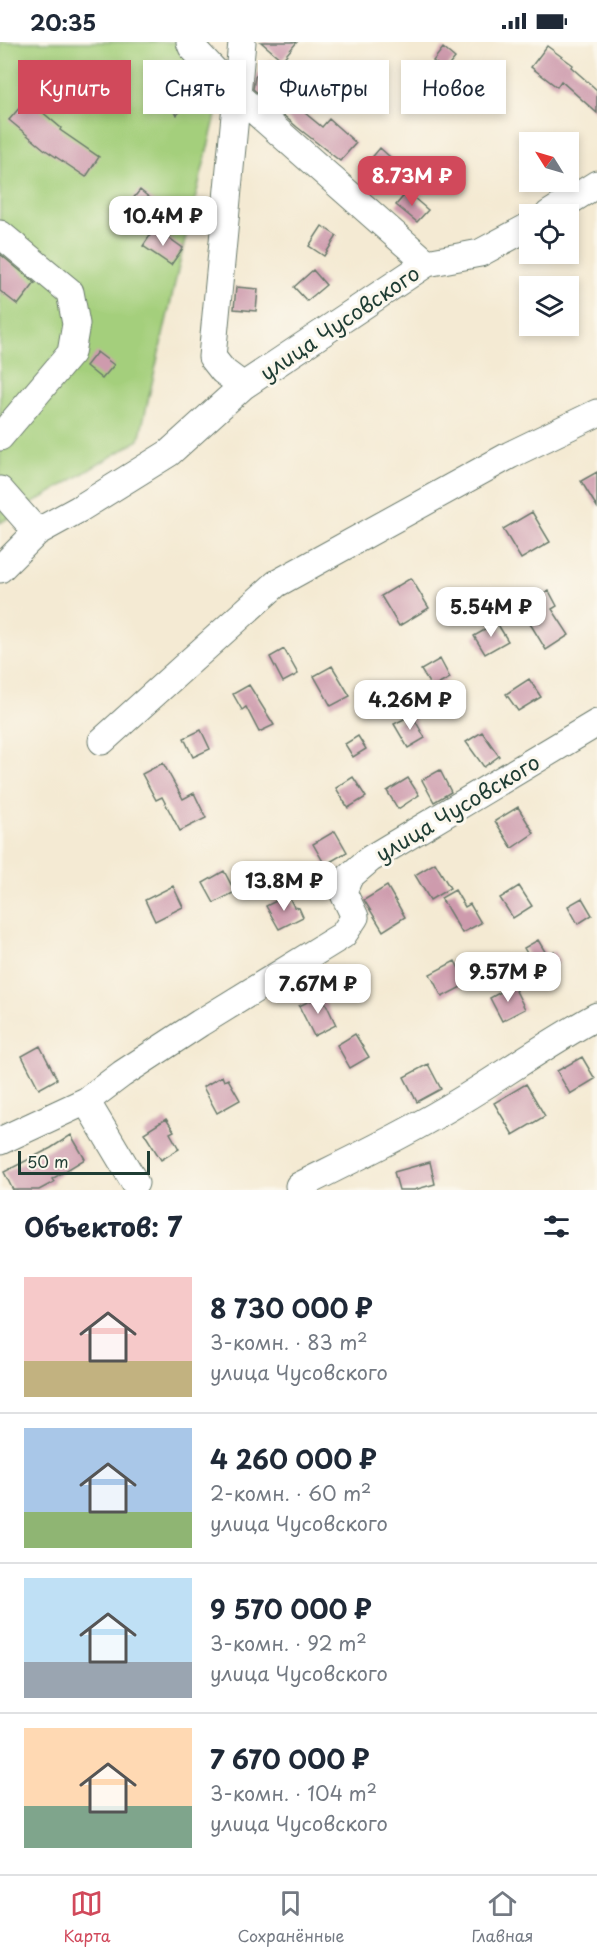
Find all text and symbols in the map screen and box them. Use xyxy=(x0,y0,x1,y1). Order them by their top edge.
text: 20:35 xyxy=(30,5,96,38)
chip: Купить xyxy=(18,60,131,114)
chip: Снять xyxy=(143,60,246,114)
chip: Фильтры xyxy=(258,60,389,114)
chip: Новое xyxy=(401,60,506,114)
north arrow xyxy=(519,132,579,192)
map controls xyxy=(519,132,579,336)
pin: 8.73M ₽ xyxy=(357,156,467,207)
text: 8.73M ₽ xyxy=(372,160,452,190)
pin: 10.4M ₽ xyxy=(108,196,218,247)
text: 10.4M ₽ xyxy=(123,200,203,230)
button: locate xyxy=(519,204,579,264)
street label: улица Чусовского xyxy=(253,257,425,387)
button: layers xyxy=(519,276,579,336)
pin: 5.54M ₽ xyxy=(436,587,546,638)
text: 5.54M ₽ xyxy=(450,591,532,621)
pin: 4.26M ₽ xyxy=(355,680,465,731)
text: 4.26M ₽ xyxy=(368,684,452,714)
street label: улица Чусовского xyxy=(369,745,545,869)
pin: 13.8M ₽ xyxy=(229,861,339,912)
text: 13.8M ₽ xyxy=(245,865,323,895)
pin: 9.57M ₽ xyxy=(453,952,563,1003)
text: 9.57M ₽ xyxy=(469,956,547,986)
pin: 7.67M ₽ xyxy=(263,964,373,1015)
text: 7.67M ₽ xyxy=(279,968,357,998)
scale bar xyxy=(18,1148,150,1176)
text: 50 m xyxy=(27,1149,68,1173)
text: Объектов: 7 xyxy=(24,1207,182,1246)
icon: filters xyxy=(540,1210,573,1243)
text: 8 730 000 ₽ xyxy=(210,1288,373,1327)
icon: home xyxy=(72,1301,144,1373)
text: 3-комн. · 83 m² xyxy=(210,1327,368,1357)
text: улица Чусовского xyxy=(210,1357,388,1387)
text: 4 260 000 ₽ xyxy=(210,1439,377,1478)
icon: home xyxy=(72,1452,144,1524)
text: 2-комн. · 60 m² xyxy=(210,1478,371,1508)
text: улица Чусовского xyxy=(210,1508,388,1538)
text: 9 570 000 ₽ xyxy=(210,1589,372,1628)
icon: home xyxy=(72,1602,144,1674)
text: 3-комн. · 92 m² xyxy=(210,1628,367,1658)
text: улица Чусовского xyxy=(210,1658,388,1688)
text: 7 670 000 ₽ xyxy=(210,1739,369,1778)
icon: home xyxy=(72,1752,144,1824)
text: 3-комн. · 104 m² xyxy=(210,1778,377,1808)
text: улица Чусовского xyxy=(210,1808,388,1838)
tab: Карта xyxy=(64,1887,110,1947)
tab: Сохранённые xyxy=(238,1887,344,1947)
tab: Главная xyxy=(472,1887,533,1947)

